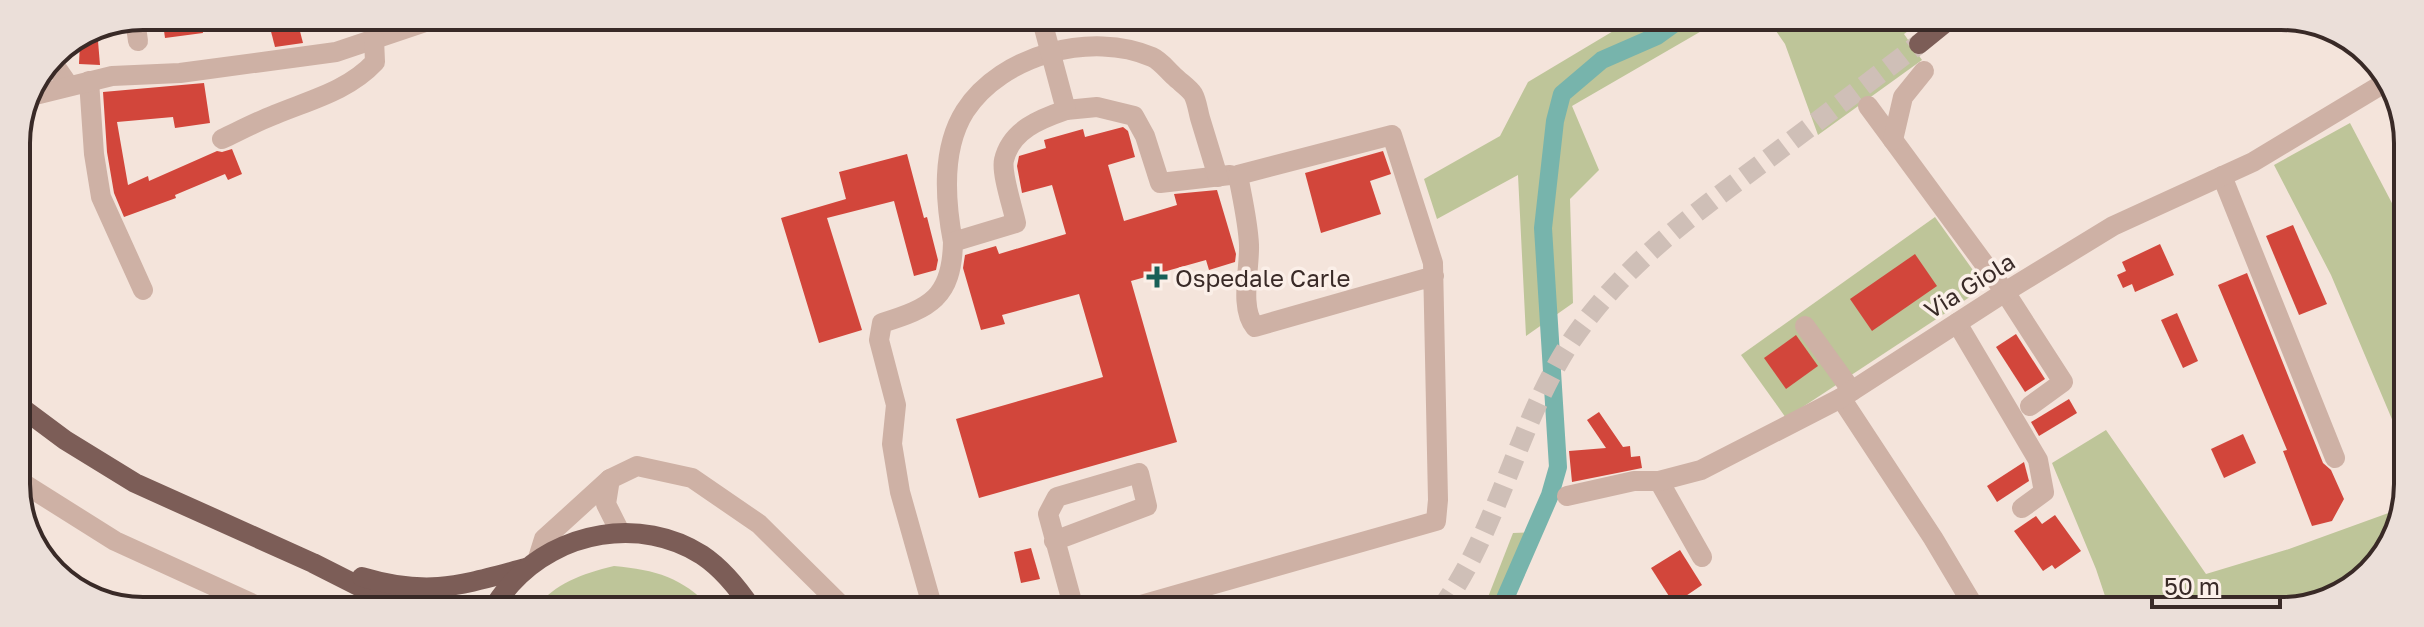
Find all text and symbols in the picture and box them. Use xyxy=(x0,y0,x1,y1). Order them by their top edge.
street label: Via Giola xyxy=(1918,246,2020,324)
place label: Ospedale Carle xyxy=(1175,263,1350,292)
marker: Ospedale Carle xyxy=(1146,266,1168,288)
scale bar xyxy=(2152,559,2280,609)
text: 50 m xyxy=(2164,571,2220,600)

